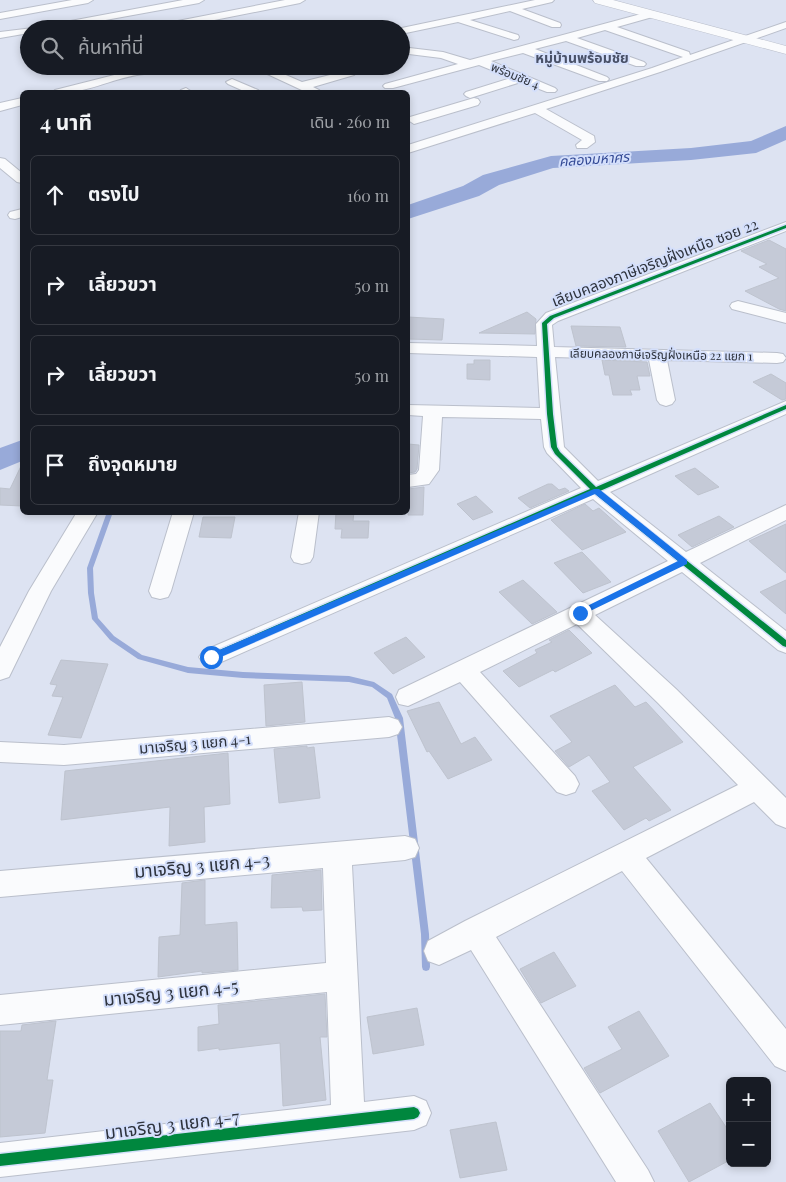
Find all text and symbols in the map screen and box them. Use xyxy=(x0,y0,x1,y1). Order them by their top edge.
search box xyxy=(20,20,410,75)
text: ค้นหาที่นี่ xyxy=(78,33,143,59)
icon: search xyxy=(38,34,66,62)
district label: หมู่บ้านพร้อมชัย xyxy=(535,48,629,68)
street label: พร้อมชัย 4 xyxy=(489,58,542,92)
text: 4 นาที xyxy=(40,107,92,135)
text: เดิน · 260 m xyxy=(310,111,390,132)
water label: คลองมหาศร xyxy=(558,146,631,170)
text: ตรงไป xyxy=(88,180,140,206)
icon: ahead xyxy=(41,181,69,209)
text: 160 m xyxy=(347,185,389,206)
street label: เลียบคลองภาษีเจริญฝั่งเหนือ ซอย 22 xyxy=(549,213,761,311)
text: เลี้ยวขวา xyxy=(88,270,157,296)
icon: right xyxy=(41,271,69,299)
text: 50 m xyxy=(355,275,389,296)
street label: เลียบคลองภาษีเจริญฝั่งเหนือ 22 แยก 1 xyxy=(569,344,753,364)
text: เลี้ยวขวา xyxy=(88,360,157,386)
icon: right xyxy=(41,361,69,389)
text: 50 m xyxy=(355,365,389,386)
text: ถึงจุดหมาย xyxy=(88,450,178,476)
icon: arrive xyxy=(41,451,69,479)
route end xyxy=(569,602,592,625)
route start xyxy=(200,646,223,669)
street label: มาเจริญ 3 แยก 4-1 xyxy=(138,728,252,758)
street label: มาเจริญ 3 แยก 4-3 xyxy=(133,847,271,883)
street label: มาเจริญ 3 แยก 4-5 xyxy=(102,973,240,1011)
map controls xyxy=(726,1077,771,1167)
button: + xyxy=(726,1077,771,1122)
street label: มาเจริญ 3 แยก 4-7 xyxy=(103,1104,241,1144)
button: − xyxy=(726,1122,771,1167)

